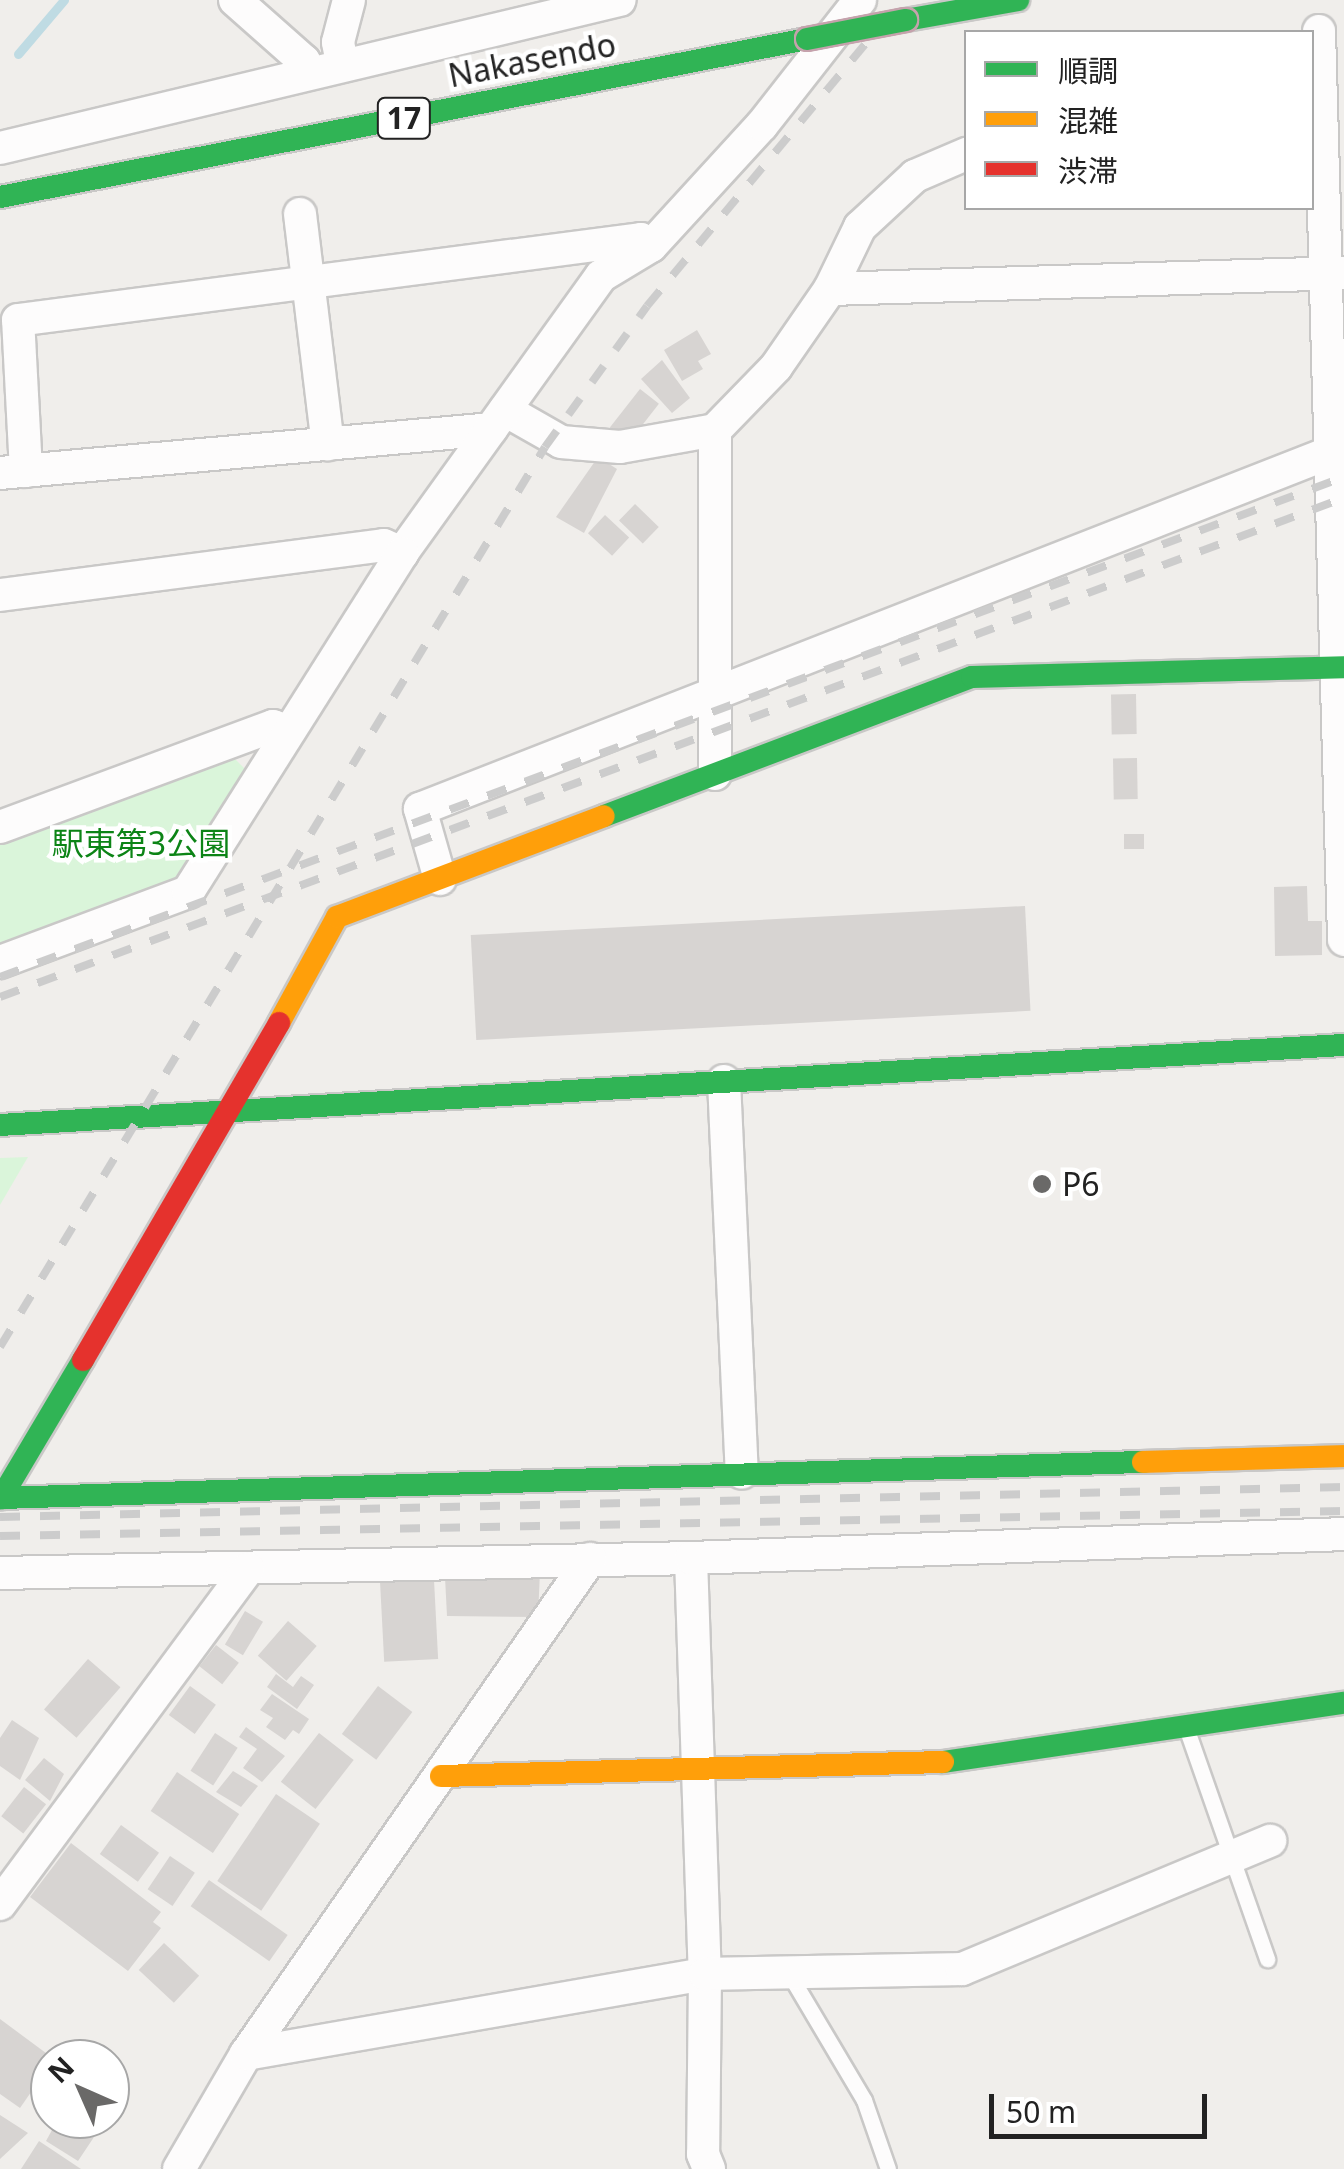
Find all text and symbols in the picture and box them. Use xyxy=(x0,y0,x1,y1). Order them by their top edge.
street label: Nakasendo xyxy=(445,25,619,95)
legend xyxy=(964,30,1314,210)
text: 順調 xyxy=(1058,50,1118,91)
road number: 17 xyxy=(376,93,432,143)
text: 混雑 xyxy=(1058,100,1118,141)
text: 渋滞 xyxy=(1058,150,1118,191)
park label: 駅東第3公園 xyxy=(52,824,230,862)
place label: P6 xyxy=(1062,1165,1100,1203)
marker: P6 xyxy=(1031,1173,1053,1195)
north arrow xyxy=(30,2039,130,2139)
text: N xyxy=(39,2048,82,2091)
scale bar xyxy=(994,2074,1212,2136)
text: 50 m xyxy=(1006,2091,1076,2132)

